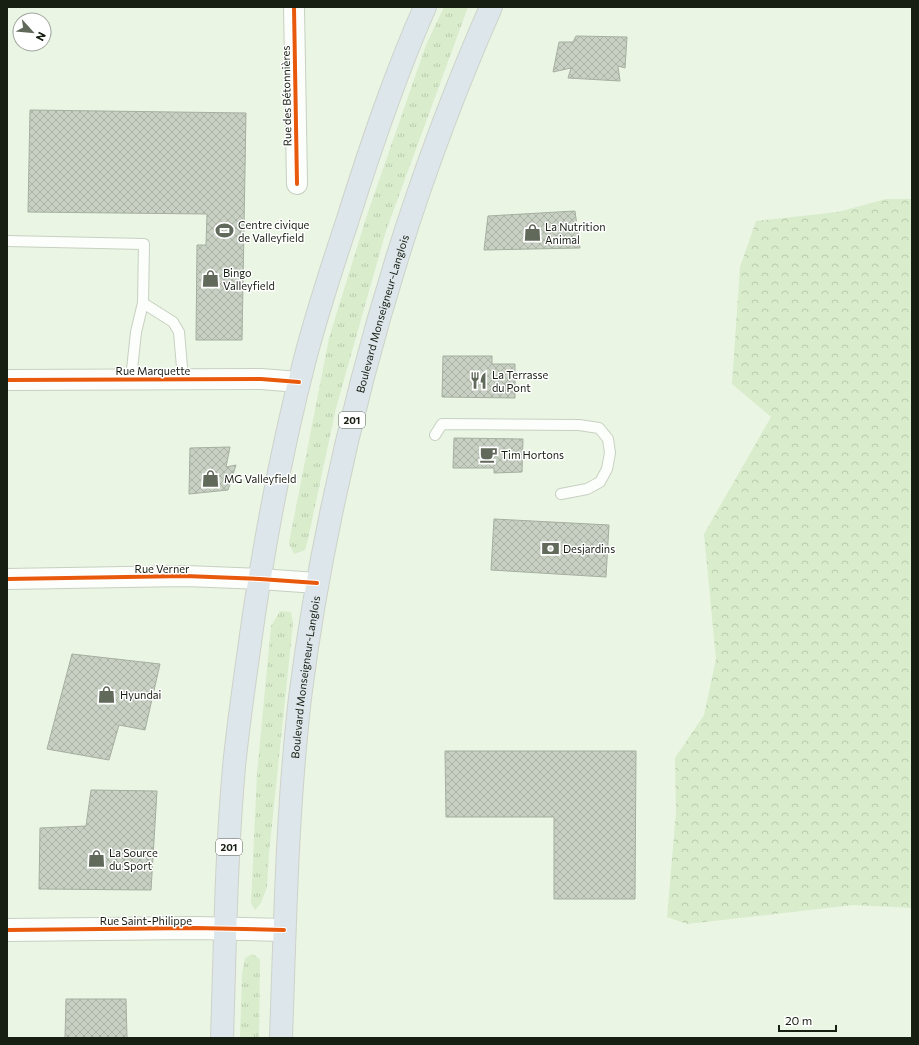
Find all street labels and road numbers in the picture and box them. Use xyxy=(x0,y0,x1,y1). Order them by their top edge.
street label: Rue des Bétonnières xyxy=(279,46,293,146)
street label: Boulevard Monseigneur-Langlois xyxy=(353,233,411,394)
street label: Rue Marquette xyxy=(116,364,191,377)
road number: 201 xyxy=(339,412,365,428)
street label: Rue Verner xyxy=(135,562,190,575)
street label: Boulevard Monseigneur-Langlois xyxy=(288,595,322,759)
road number: 201 xyxy=(216,839,242,855)
street label: Rue Saint-Philippe xyxy=(100,914,192,927)

